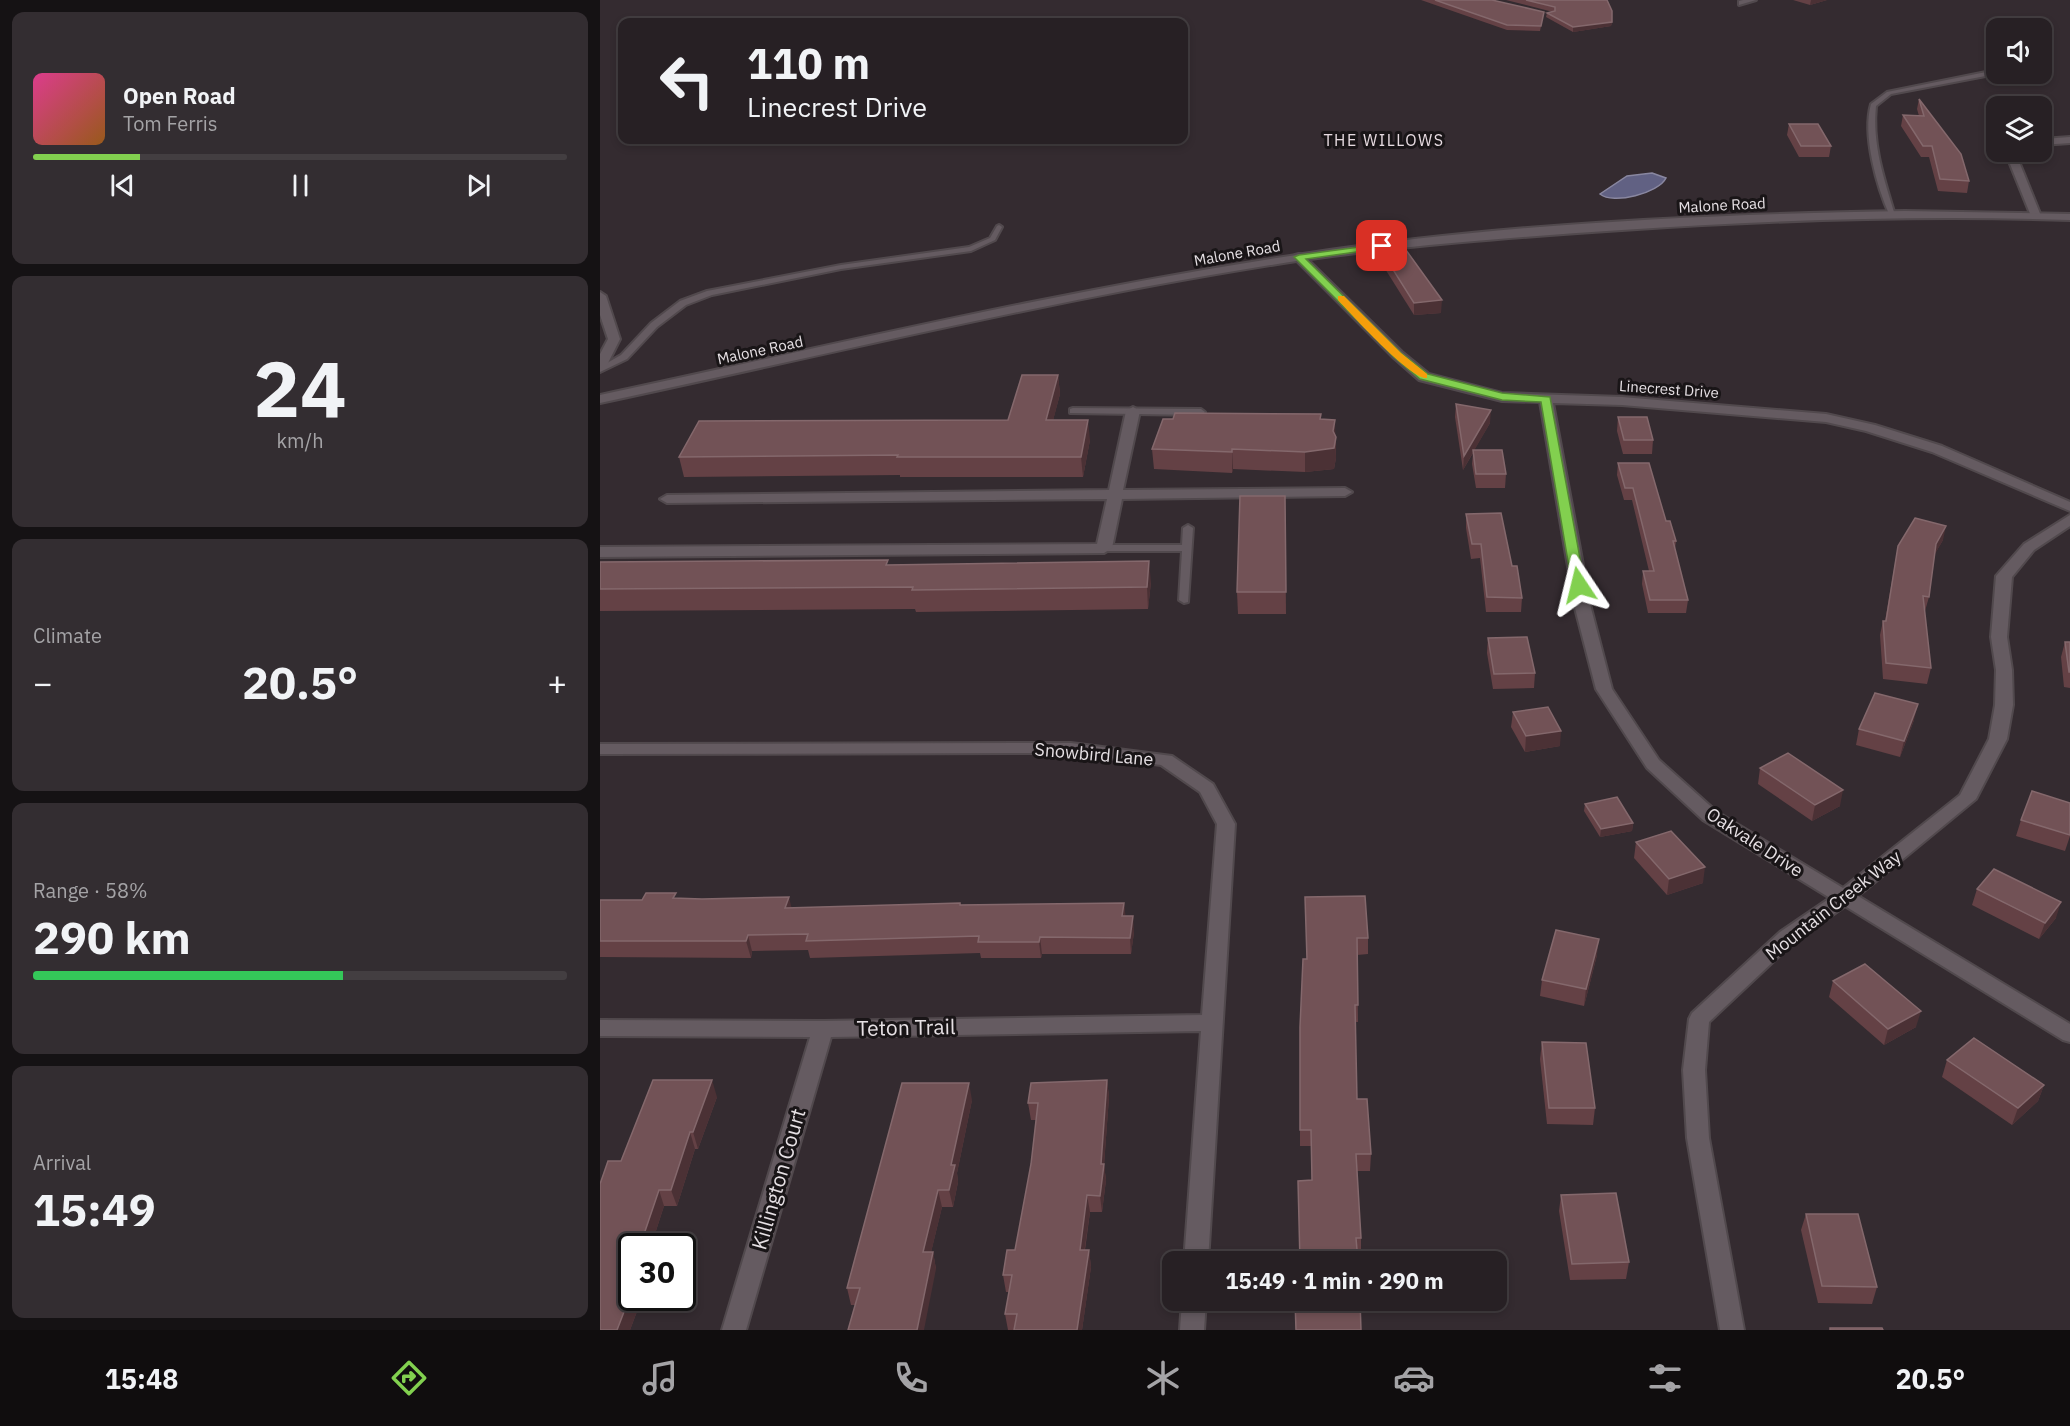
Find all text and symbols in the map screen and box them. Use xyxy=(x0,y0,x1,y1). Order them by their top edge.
map controls xyxy=(1986,18,2052,162)
button: sound xyxy=(1986,18,2052,84)
text: 110 m xyxy=(747,36,870,91)
icon: left xyxy=(648,42,726,120)
text: Open Road xyxy=(123,81,236,110)
text: Linecrest Drive xyxy=(747,89,927,124)
button: layers xyxy=(1986,96,2052,162)
text: Tom Ferris xyxy=(123,110,218,137)
district label: THE WILLOWS xyxy=(1323,130,1445,150)
icon: previous xyxy=(106,169,139,202)
icon: pause xyxy=(284,169,317,202)
icon: next xyxy=(462,169,495,202)
street label: Malone Road xyxy=(1678,193,1766,217)
pin xyxy=(1356,220,1407,271)
icon: arrive xyxy=(1365,229,1398,262)
street label: Malone Road xyxy=(1192,236,1282,270)
street label: Malone Road xyxy=(715,332,805,368)
text: 24 xyxy=(253,337,347,438)
street label: Linecrest Drive xyxy=(1618,376,1720,402)
text: km/h xyxy=(276,427,324,454)
position arrow xyxy=(1547,553,1611,617)
text: Climate xyxy=(33,622,102,649)
text: 20.5° xyxy=(242,653,358,711)
text: − xyxy=(33,661,53,704)
text: + xyxy=(547,661,567,704)
street label: Snowbird Lane xyxy=(1034,737,1155,771)
street label: Oakvale Drive xyxy=(1702,802,1808,882)
street label: Mountain Creek Way xyxy=(1761,845,1905,965)
text: Range · 58% xyxy=(33,877,148,904)
text: 290 km xyxy=(33,908,191,966)
street label: Teton Trail xyxy=(856,1012,956,1042)
street label: Killington Court xyxy=(744,1105,812,1253)
text: Arrival xyxy=(33,1149,91,1176)
text: 15:49 xyxy=(33,1180,156,1238)
speed limit sign: 30 xyxy=(618,1233,696,1311)
text: 15:49 · 1 min · 290 m xyxy=(1225,1266,1444,1295)
icon: directions xyxy=(388,1357,430,1399)
icon: music xyxy=(639,1357,681,1399)
icon: phone xyxy=(890,1357,932,1399)
icon: climate xyxy=(1142,1357,1184,1399)
icon: car xyxy=(1393,1357,1435,1399)
icon: filters xyxy=(1644,1357,1686,1399)
text: 15:48 xyxy=(105,1361,178,1396)
text: 20.5° xyxy=(1896,1361,1965,1396)

